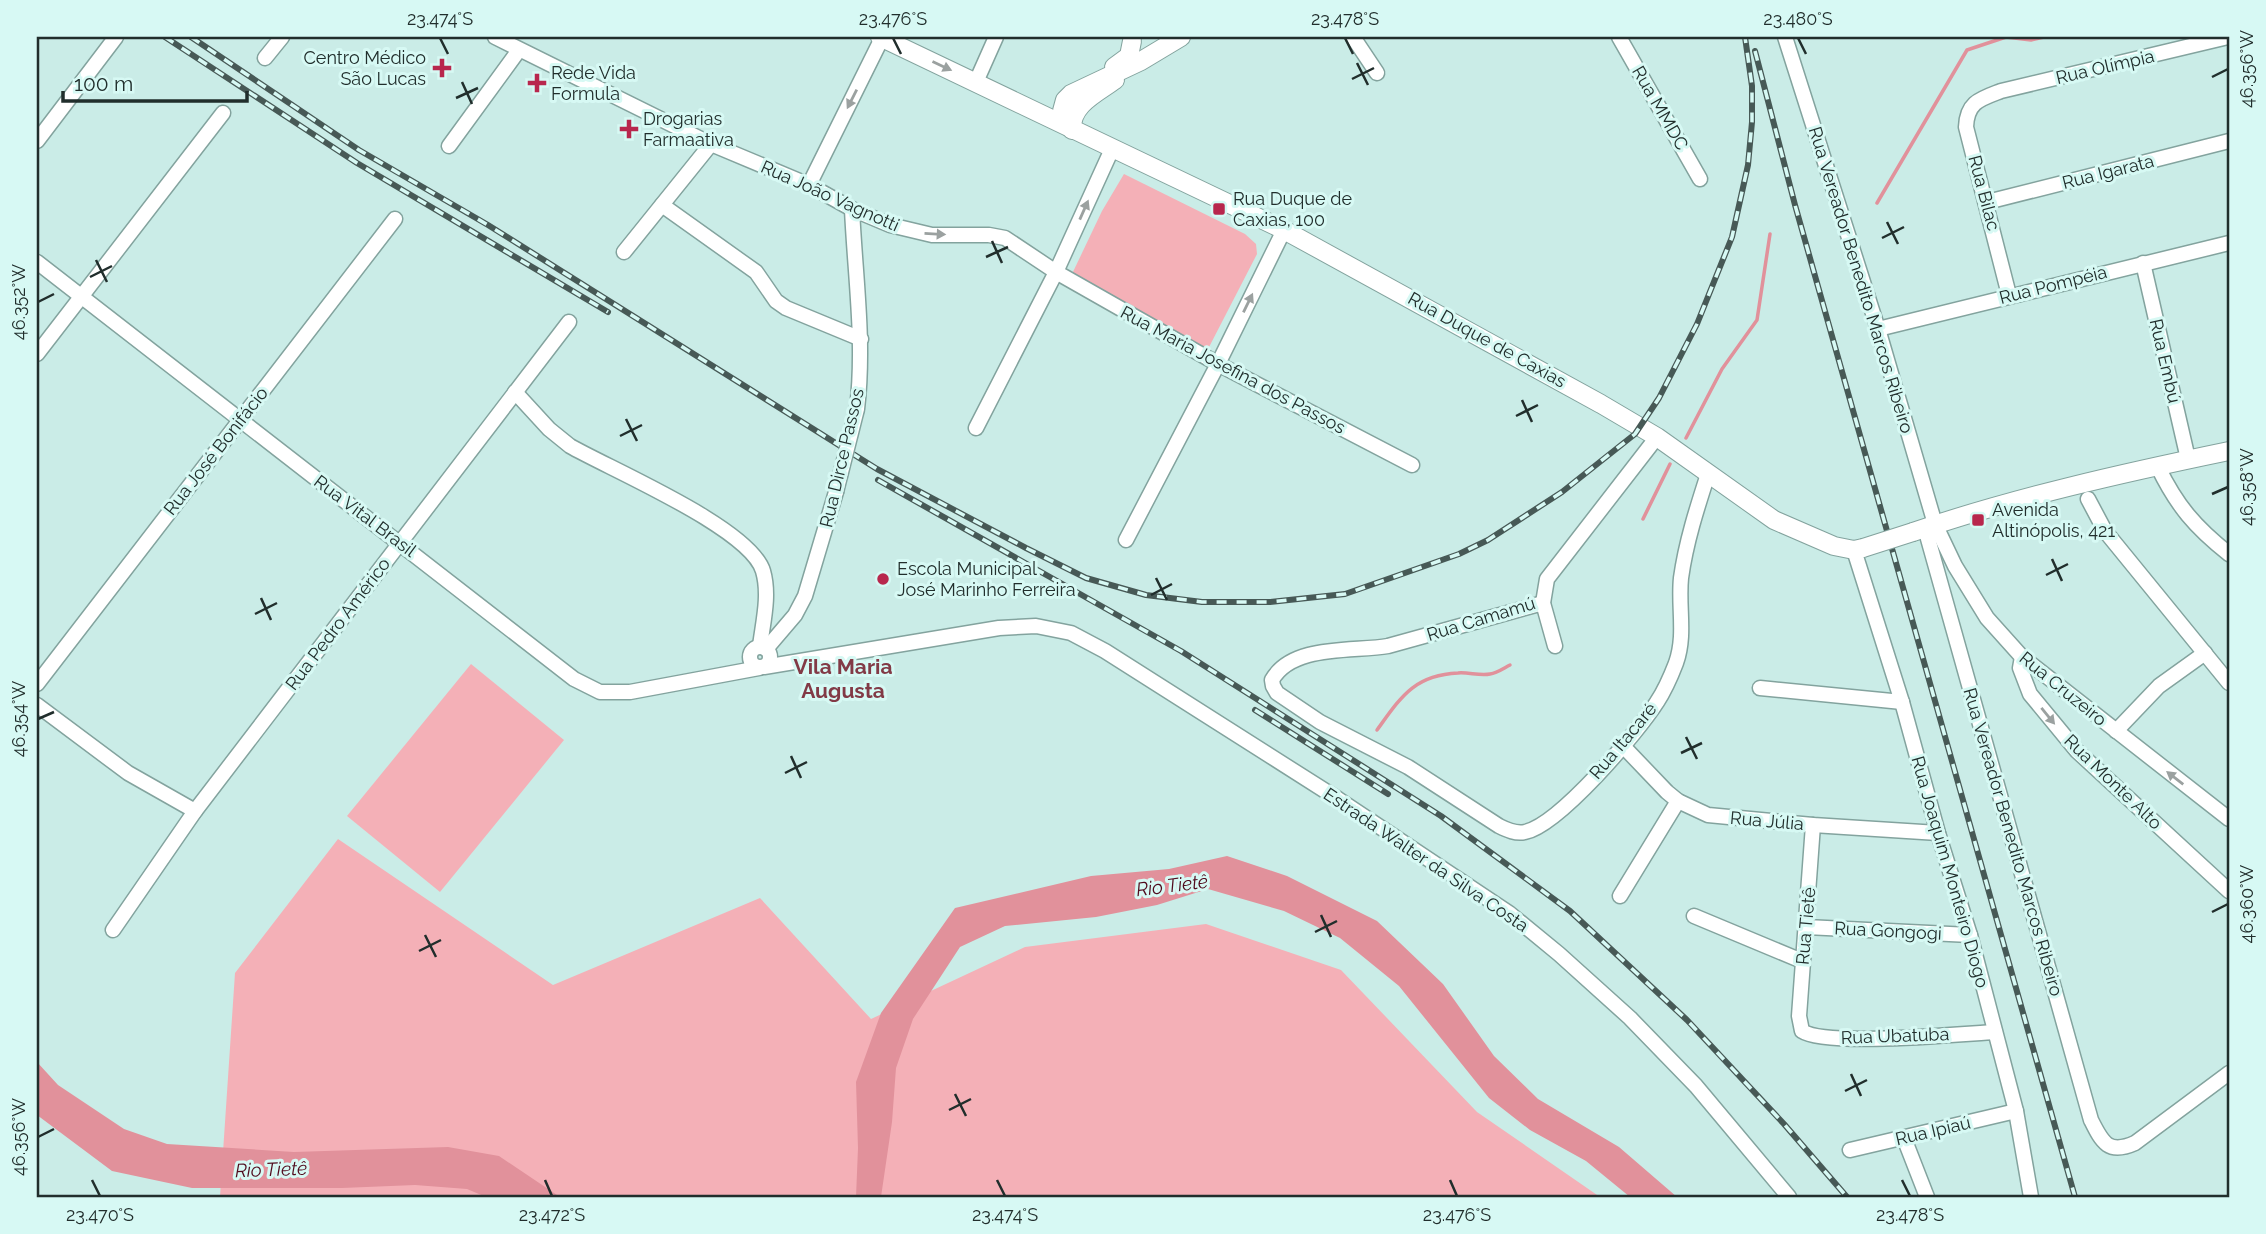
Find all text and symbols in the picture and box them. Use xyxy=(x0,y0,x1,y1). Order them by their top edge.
text: 23.474°S xyxy=(407,8,473,29)
text: 23.476°S xyxy=(859,8,927,29)
text: 23.478°S xyxy=(1311,8,1379,29)
text: 23.480°S xyxy=(1763,8,1833,29)
text: 46.356°W xyxy=(2236,30,2257,108)
street label: Rua Olímpia xyxy=(2054,45,2156,88)
place label: Centro Médico São Lucas xyxy=(304,47,426,89)
marker: Centro Médico São Lucas xyxy=(432,58,452,78)
scale bar xyxy=(63,60,247,104)
one-way arrow xyxy=(932,60,952,72)
place label: Rede Vida Formula xyxy=(551,62,636,104)
street label: Rua MMDC xyxy=(1628,62,1693,153)
text: 100 m xyxy=(74,71,133,96)
marker: Rede Vida Formula xyxy=(529,75,545,91)
one-way arrow xyxy=(846,89,858,109)
place label: Drogarias Farmaativa xyxy=(643,108,734,150)
marker: Drogarias Farmaativa xyxy=(621,121,637,137)
street label: Rua Vereador Benedito Marcos Ribeiro xyxy=(1805,124,1918,436)
street label: Rua Igarata xyxy=(2060,150,2156,193)
street label: Rua Bilac xyxy=(1964,153,2005,233)
street label: Rua João Vagnotti xyxy=(758,156,903,235)
place label: Rua Duque de Caxias, 100 xyxy=(1233,188,1352,230)
one-way arrow xyxy=(1079,200,1090,221)
marker: Rua Duque de Caxias, 100 xyxy=(1211,201,1227,217)
one-way arrow xyxy=(925,229,947,240)
street label: Rua Pompéia xyxy=(1997,261,2109,308)
text: 46.352°W xyxy=(8,264,29,340)
street label: Rua Duque de Caxias xyxy=(1405,287,1570,392)
one-way arrow xyxy=(1242,292,1254,312)
street label: Rua Maria Josefina dos Passos xyxy=(1117,301,1350,438)
street label: Rua Embú xyxy=(2146,317,2185,405)
street label: Rua José Bonifácio xyxy=(159,382,272,519)
street label: Rua Dirce Passos xyxy=(815,386,868,530)
text: 46.358°W xyxy=(2236,448,2257,526)
street label: Rua Vital Brasil xyxy=(310,470,421,561)
place label: Avenida Altinópolis, 421 xyxy=(1992,499,2115,541)
marker: Avenida Altinópolis, 421 xyxy=(1970,512,1986,528)
street label: Rua Pedro Américo xyxy=(281,553,394,694)
place label: Escola Municipal José Marinho Ferreira xyxy=(897,558,1076,600)
marker: Escola Municipal José Marinho Ferreira xyxy=(875,571,891,587)
street label: Rua Camamú xyxy=(1424,592,1538,645)
street label: Rua Cruzeiro xyxy=(2016,647,2111,730)
district label: Vila Maria Augusta xyxy=(794,654,892,703)
text: 46.354°W xyxy=(8,680,29,757)
street label: Rua Vereador Benedito Marcos Ribeiro xyxy=(1959,685,2068,999)
street label: Rua Itacaré xyxy=(1585,698,1661,783)
one-way arrow xyxy=(2040,708,2055,725)
street label: Rua Monte Alto xyxy=(2060,730,2167,834)
street label: Rua Joaquim Monteiro Diogo xyxy=(1907,754,1994,990)
one-way arrow xyxy=(2167,770,2185,785)
street label: Estrada Walter da Silva Costa xyxy=(1320,783,1533,936)
street label: Rua Júlia xyxy=(1729,807,1805,834)
text: 46.360°W xyxy=(2236,864,2257,943)
water label: Rio Tietê xyxy=(1135,870,1209,900)
street label: Rua Tietê xyxy=(1792,886,1819,966)
street label: Rua Gongogi xyxy=(1834,917,1942,944)
street label: Rua Ubatuba xyxy=(1840,1023,1950,1048)
text: 46.356°W xyxy=(8,1098,29,1176)
street label: Rua Ipiaú xyxy=(1893,1112,1973,1149)
water label: Rio Tietê xyxy=(235,1157,307,1181)
text: 23.470°S xyxy=(66,1204,134,1225)
text: 23.472°S xyxy=(519,1204,585,1225)
text: 23.474°S xyxy=(972,1204,1038,1225)
text: 23.476°S xyxy=(1423,1204,1491,1225)
text: 23.478°S xyxy=(1876,1204,1944,1225)

